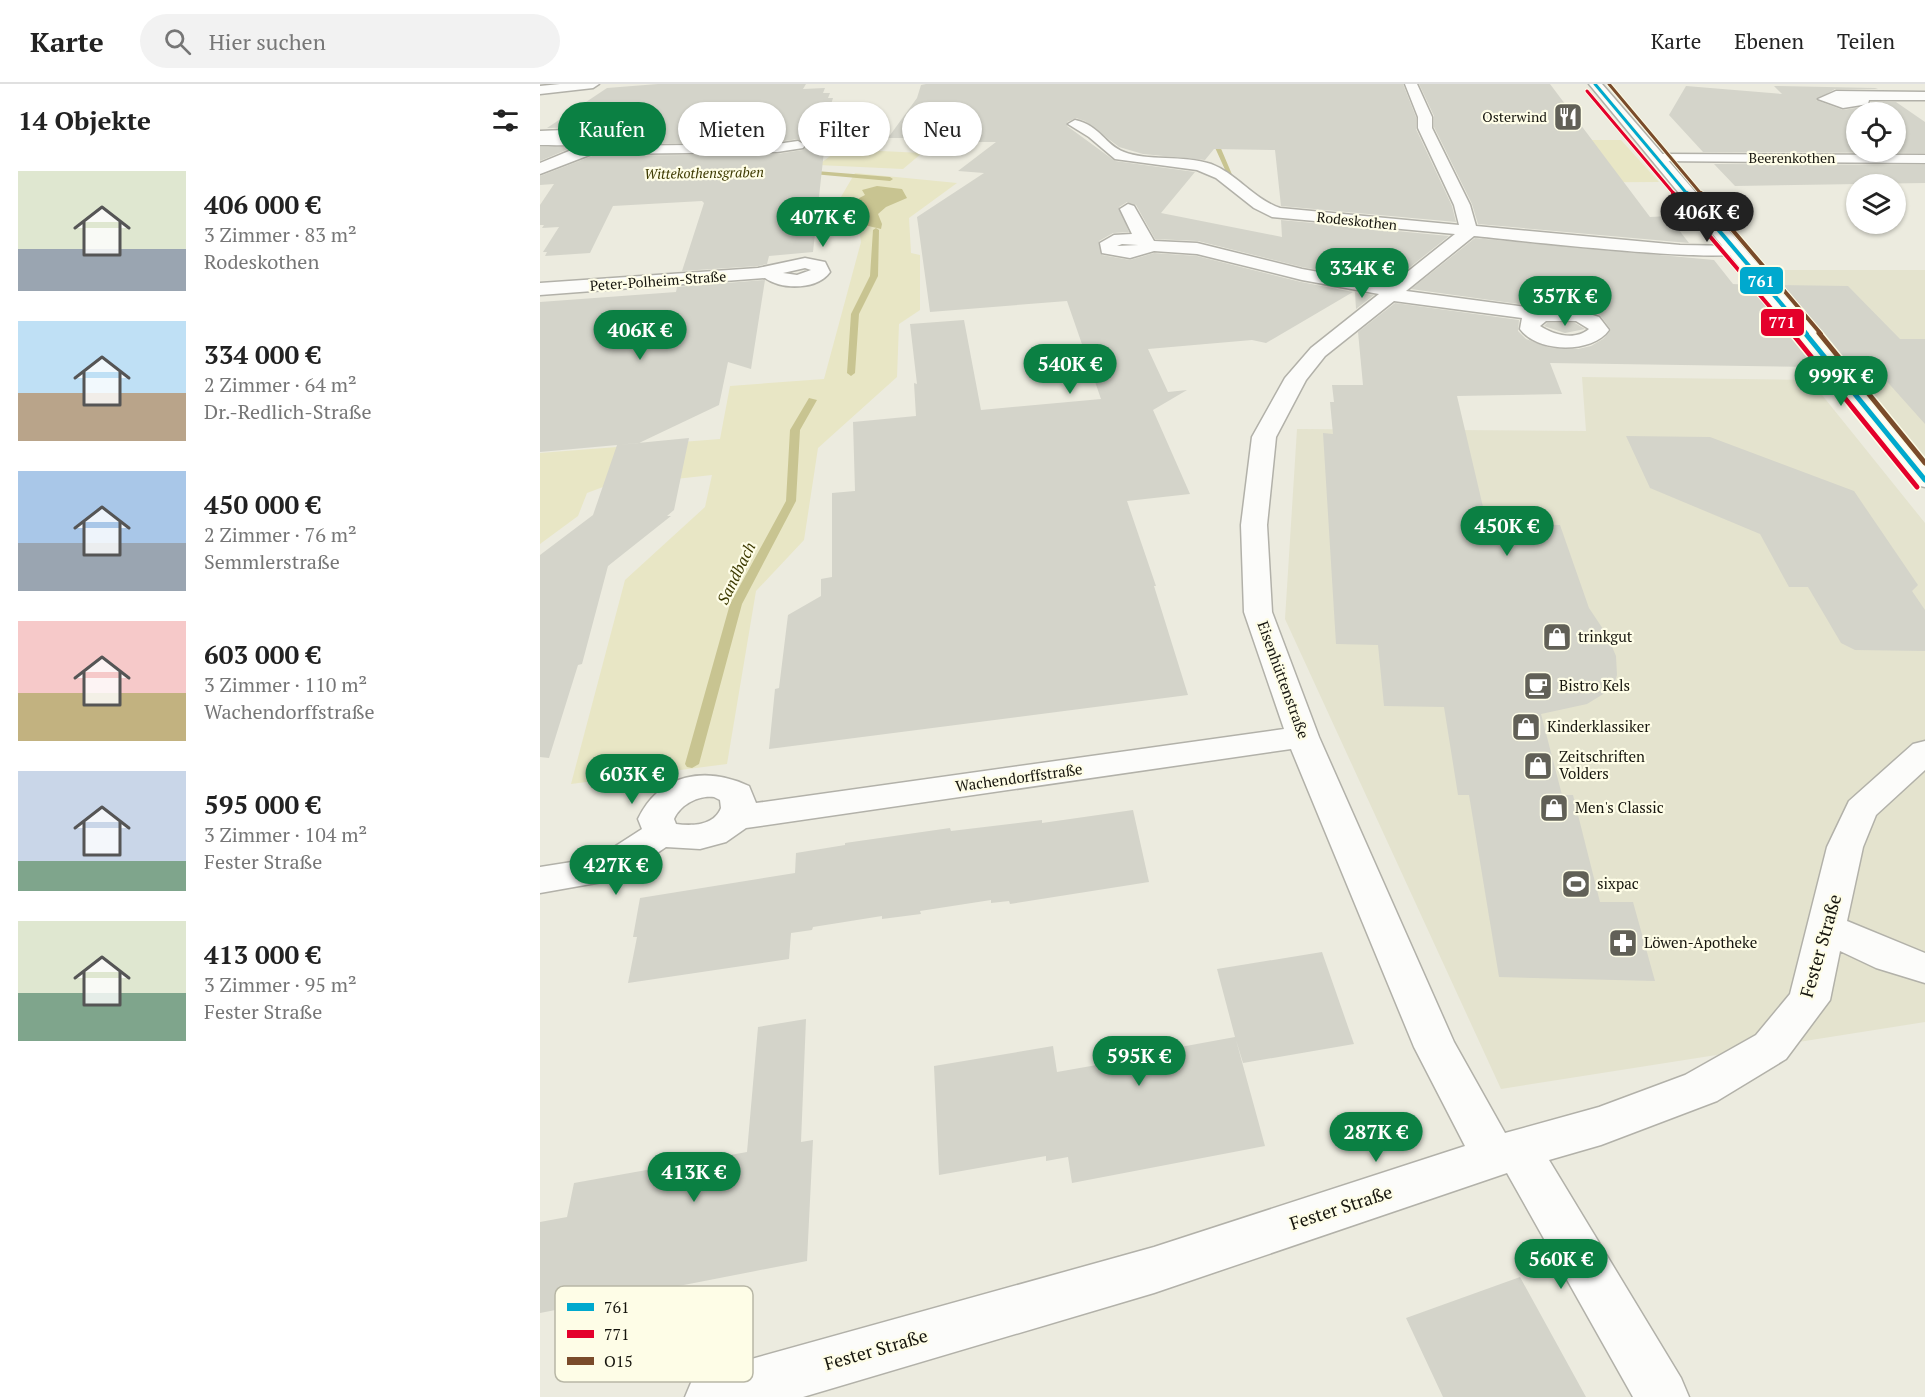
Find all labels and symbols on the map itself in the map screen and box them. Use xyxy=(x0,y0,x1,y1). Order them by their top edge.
restaurant icon: Osterwind xyxy=(1552,101,1584,133)
place label: Osterwind xyxy=(1482,107,1547,126)
street label: Beerenkothen xyxy=(1749,148,1836,167)
water label: Wittekothensgraben xyxy=(644,162,764,183)
pin: 406K € xyxy=(1658,192,1756,243)
pin: 407K € xyxy=(774,197,872,248)
street label: Rodeskothen xyxy=(1316,207,1399,234)
pin: 334K € xyxy=(1313,248,1411,299)
street label: Peter-Polheim-Straße xyxy=(589,266,727,295)
line badge: 761 xyxy=(1739,266,1784,295)
text: 761 xyxy=(1747,270,1775,292)
pin: 357K € xyxy=(1516,276,1614,327)
line badge: 771 xyxy=(1760,308,1805,337)
pin: 406K € xyxy=(591,310,689,361)
text: 771 xyxy=(1768,311,1796,333)
pin: 540K € xyxy=(1021,344,1119,395)
pin: 999K € xyxy=(1792,356,1890,407)
pin: 450K € xyxy=(1458,506,1556,557)
water label: Sandbach xyxy=(711,538,761,608)
street label: Eisenhüttenstraße xyxy=(1253,618,1314,741)
shop icon: trinkgut xyxy=(1541,621,1573,653)
place label: trinkgut xyxy=(1578,626,1633,646)
cafe icon: Bistro Kels xyxy=(1522,670,1554,702)
place label: Bistro Kels xyxy=(1559,675,1630,695)
shop icon: Kinderklassiker xyxy=(1510,711,1542,743)
place label: Kinderklassiker xyxy=(1547,716,1650,736)
place label: Zeitschriften Volders xyxy=(1559,746,1645,783)
shop icon: Zeitschriften Volders xyxy=(1522,750,1554,782)
pin: 603K € xyxy=(583,754,681,805)
street label: Wachendorffstraße xyxy=(954,758,1084,796)
shop icon: Men's Classic xyxy=(1538,792,1570,824)
place label: Men's Classic xyxy=(1575,797,1664,817)
pin: 427K € xyxy=(567,845,665,896)
sports icon: sixpac xyxy=(1560,868,1592,900)
place label: sixpac xyxy=(1597,873,1639,893)
street label: Fester Straße xyxy=(1794,891,1846,1000)
pharmacy icon: Löwen-Apotheke xyxy=(1607,927,1639,959)
place label: Löwen-Apotheke xyxy=(1644,932,1757,952)
pin: 595K € xyxy=(1090,1036,1188,1087)
pin: 287K € xyxy=(1327,1112,1425,1163)
pin: 413K € xyxy=(645,1152,743,1203)
street label: Fester Straße xyxy=(1286,1179,1395,1235)
pin: 560K € xyxy=(1512,1239,1610,1290)
legend xyxy=(555,1286,753,1382)
text: 761 xyxy=(604,1296,630,1318)
text: 771 xyxy=(604,1323,630,1345)
street label: Fester Straße xyxy=(821,1323,930,1375)
text: O15 xyxy=(604,1350,633,1372)

